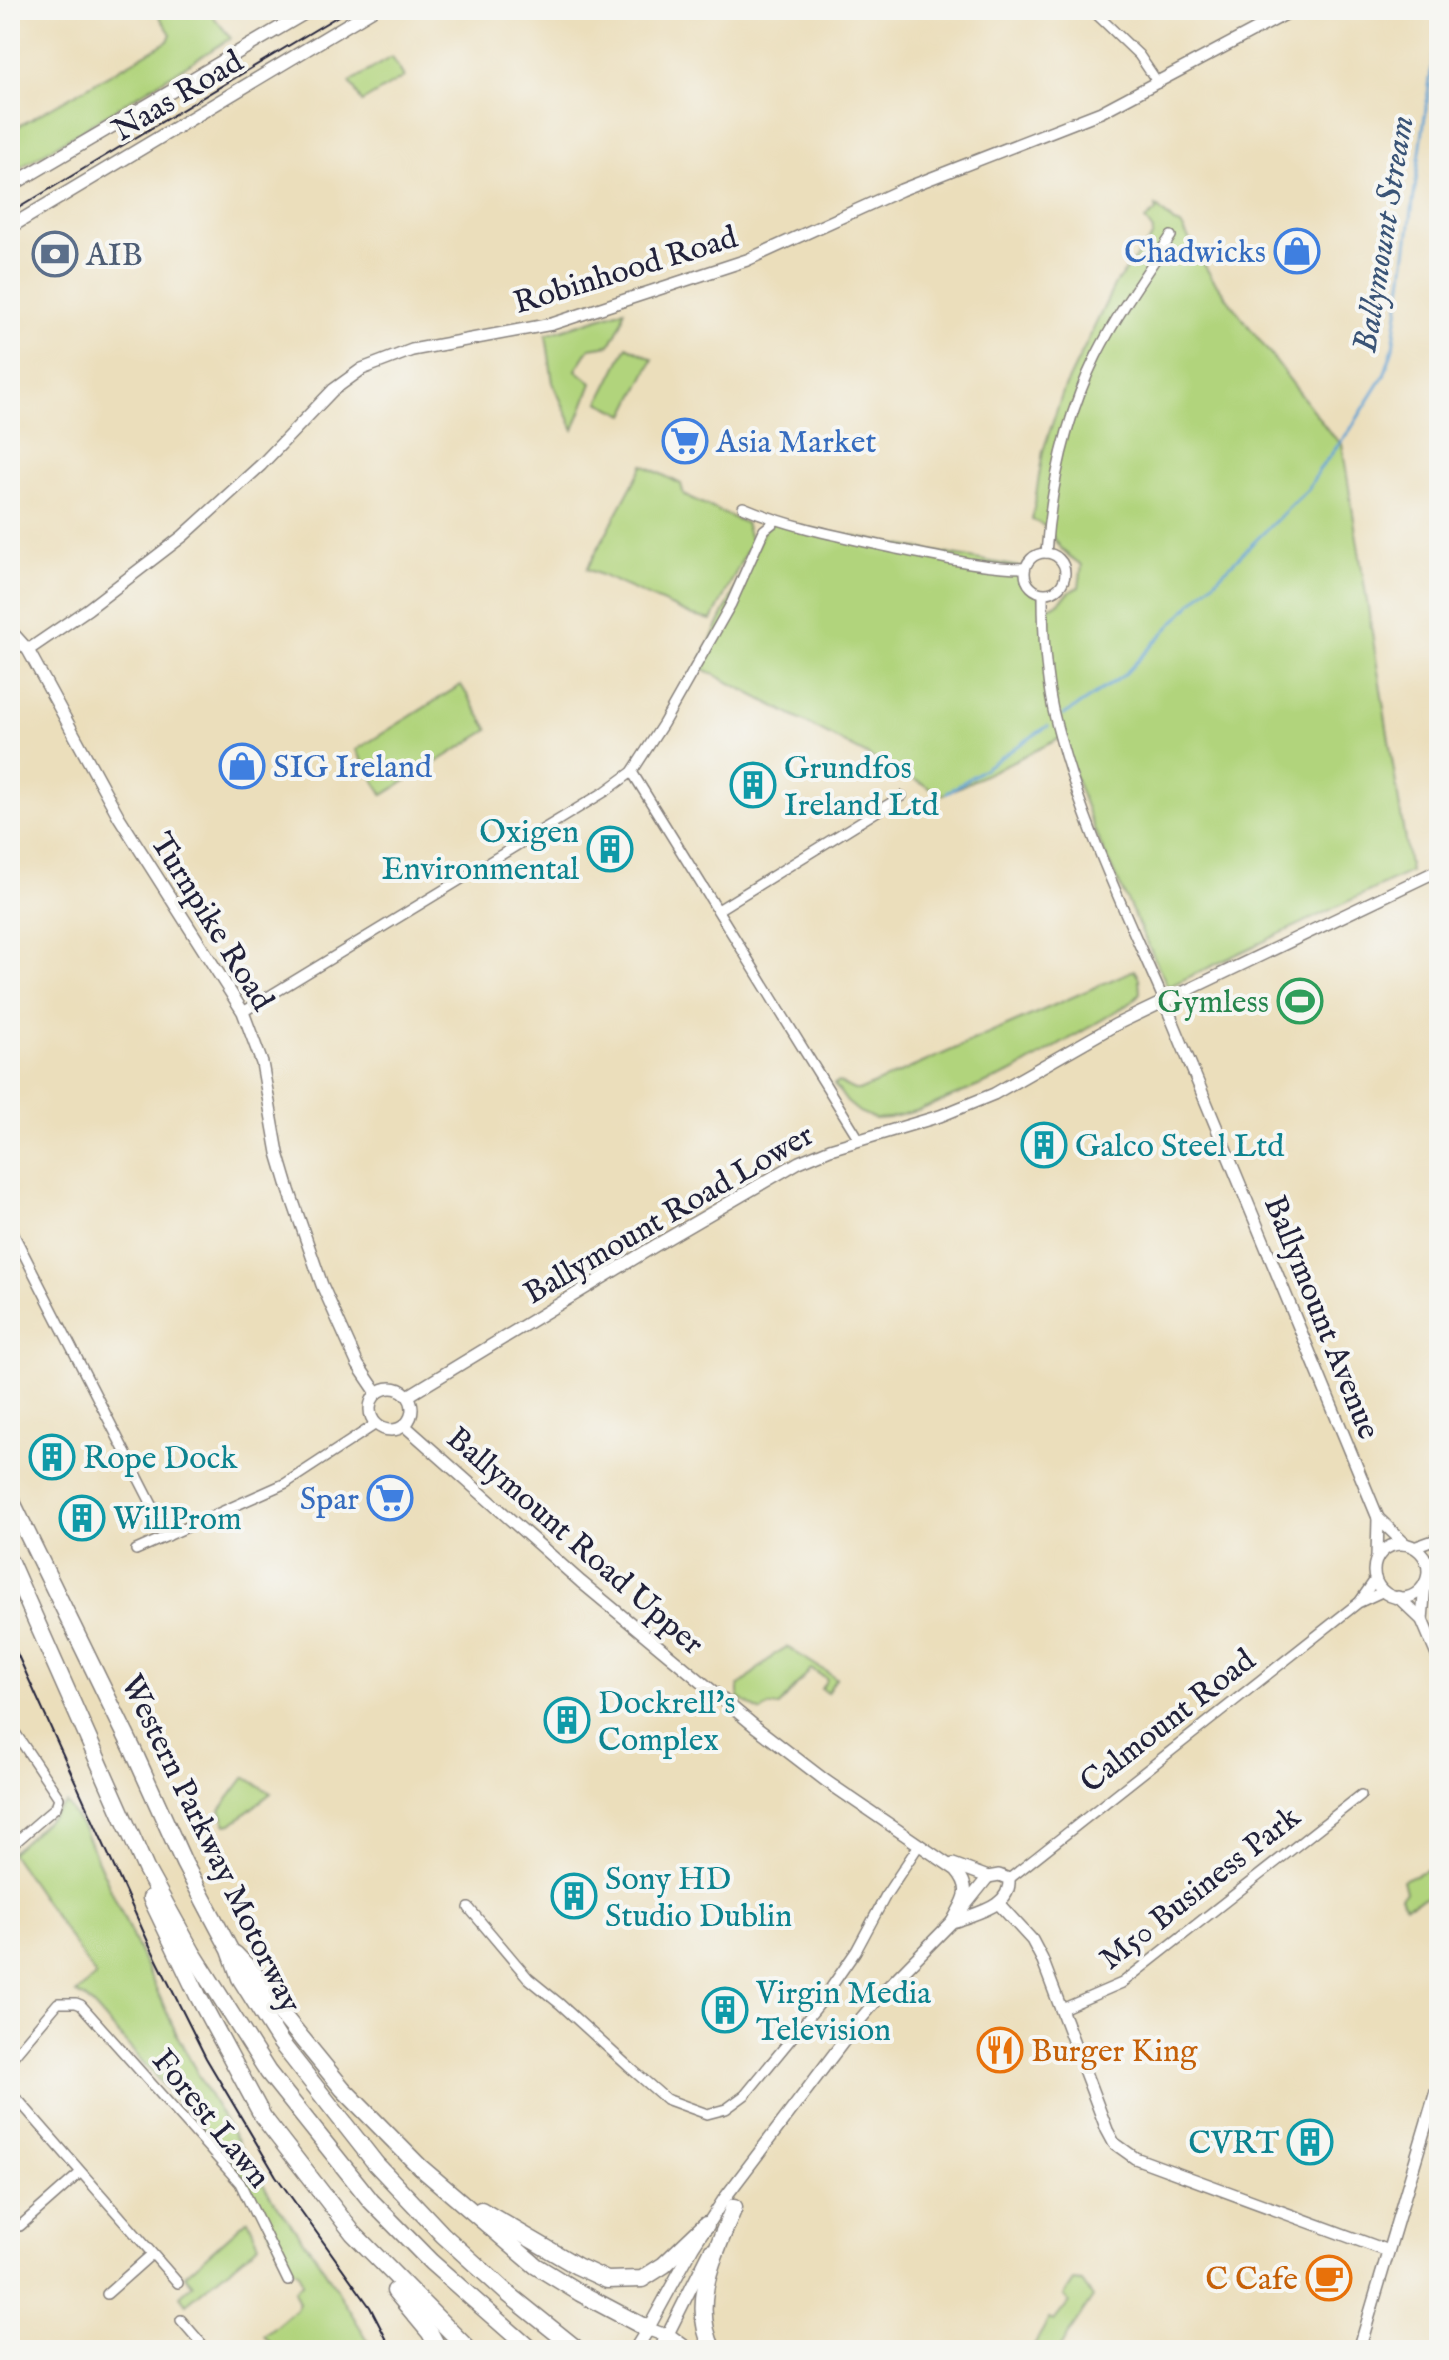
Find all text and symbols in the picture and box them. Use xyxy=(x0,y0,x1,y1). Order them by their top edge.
street label: Naas Road xyxy=(106,42,252,152)
water label: Ballymount Stream xyxy=(1344,113,1424,356)
street label: Robinhood Road xyxy=(509,218,743,325)
shop icon: Chadwicks xyxy=(1273,227,1321,275)
bank icon: AIB xyxy=(31,230,79,278)
place label: Chadwicks xyxy=(1124,233,1266,274)
place label: AIB xyxy=(85,236,143,277)
supermarket icon: Asia Market xyxy=(661,417,709,465)
place label: Asia Market xyxy=(715,423,876,464)
shop icon: SIG Ireland xyxy=(218,742,266,790)
place label: SIG Ireland xyxy=(273,748,433,789)
place label: Grundfos Ireland Ltd xyxy=(784,749,940,827)
building icon: Grundfos Ireland Ltd xyxy=(729,761,777,809)
place label: Oxigen Environmental xyxy=(382,813,579,891)
building icon: Oxigen Environmental xyxy=(586,825,634,873)
street label: Turnpike Road xyxy=(140,826,282,1020)
sports icon: Gymless xyxy=(1276,977,1324,1025)
place label: Gymless xyxy=(1157,983,1269,1024)
street label: Ballymount Road Lower xyxy=(517,1115,822,1315)
building icon: Galco Steel Ltd xyxy=(1020,1121,1068,1169)
place label: Galco Steel Ltd xyxy=(1075,1127,1285,1168)
street label: Ballymount Avenue xyxy=(1253,1190,1388,1446)
street label: Ballymount Road Upper xyxy=(437,1419,712,1665)
building icon: Rope Dock xyxy=(28,1433,76,1481)
place label: Rope Dock xyxy=(83,1439,238,1480)
supermarket icon: Spar xyxy=(366,1474,414,1522)
place label: Spar xyxy=(300,1480,359,1521)
building icon: WillProm xyxy=(58,1494,106,1542)
place label: WillProm xyxy=(113,1500,242,1541)
street label: Calmount Road xyxy=(1073,1640,1265,1803)
street label: Western Parkway Motorway xyxy=(110,1668,310,2020)
place label: Dockrell's Complex xyxy=(598,1684,736,1762)
building icon: Dockrell's Complex xyxy=(543,1696,591,1744)
street label: M50 Business Park xyxy=(1092,1797,1310,1980)
place label: Sony HD Studio Dublin xyxy=(605,1860,792,1938)
building icon: Sony HD Studio Dublin xyxy=(550,1872,598,1920)
place label: Virgin Media Television xyxy=(755,1974,931,2052)
building icon: Virgin Media Television xyxy=(701,1986,749,2034)
restaurant icon: Burger King xyxy=(976,2026,1024,2074)
place label: Burger King xyxy=(1031,2032,1198,2073)
street label: Forest Lawn xyxy=(142,2042,279,2197)
building icon: CVRT xyxy=(1286,2118,1334,2166)
place label: CVRT xyxy=(1188,2124,1279,2165)
cafe icon: C Cafe xyxy=(1305,2254,1353,2302)
place label: C Cafe xyxy=(1205,2260,1298,2301)

